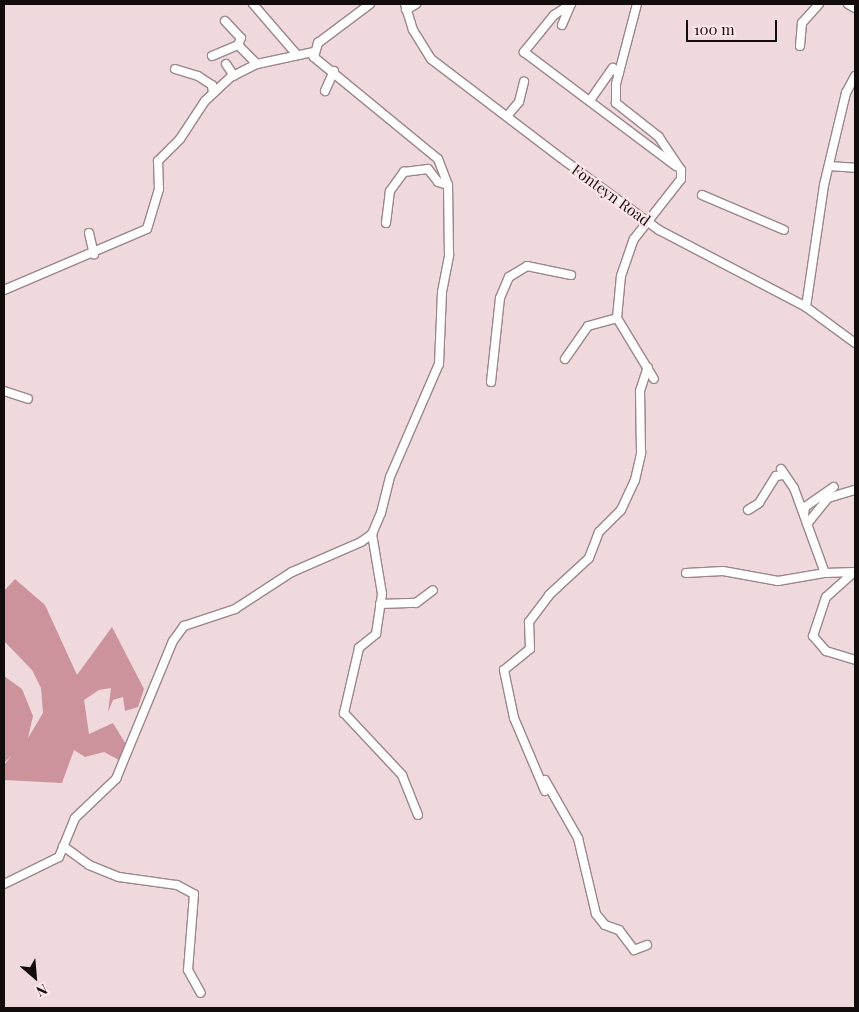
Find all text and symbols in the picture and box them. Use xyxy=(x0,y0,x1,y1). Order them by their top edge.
scale bar xyxy=(689,10,780,42)
text: 100 m xyxy=(694,19,735,39)
street label: Fonteyn Road xyxy=(568,161,654,229)
north arrow xyxy=(10,952,60,1002)
text: N xyxy=(33,980,51,1002)

